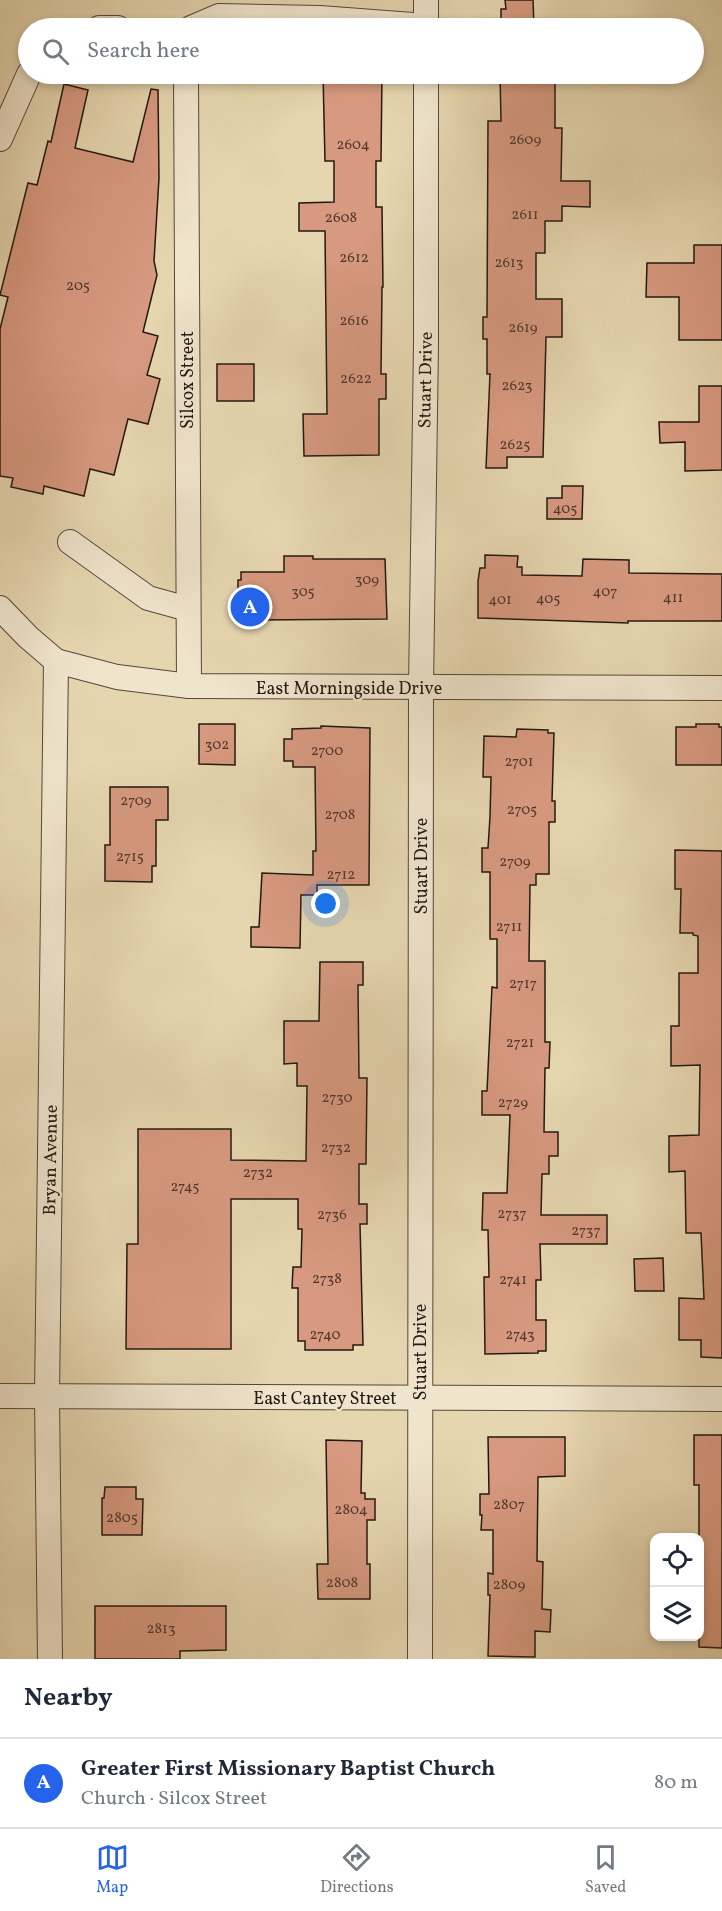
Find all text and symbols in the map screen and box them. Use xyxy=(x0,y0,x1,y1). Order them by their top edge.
search box xyxy=(18,18,704,84)
icon: search xyxy=(39,35,72,68)
text: Search here xyxy=(87,36,200,67)
house number: 2609 xyxy=(509,130,542,151)
house number: 2604 xyxy=(336,135,370,156)
house number: 2611 xyxy=(511,205,539,226)
house number: 2608 xyxy=(325,208,357,229)
house number: 2612 xyxy=(339,248,369,269)
house number: 2613 xyxy=(494,253,524,274)
house number: 205 xyxy=(66,276,90,297)
house number: 2616 xyxy=(339,311,369,332)
house number: 2619 xyxy=(508,318,538,339)
street label: Silcox Street xyxy=(176,331,201,429)
street label: Stuart Drive xyxy=(413,331,440,429)
house number: 2622 xyxy=(340,369,372,390)
house number: 2623 xyxy=(502,376,532,397)
house number: 2625 xyxy=(500,435,530,456)
house number: 405 xyxy=(553,499,577,520)
house number: 309 xyxy=(355,570,379,591)
house number: 305 xyxy=(291,582,315,603)
house number: 407 xyxy=(593,582,617,603)
pin: A xyxy=(230,584,270,630)
house number: 411 xyxy=(663,588,683,609)
house number: 405 xyxy=(536,589,560,610)
house number: 401 xyxy=(488,590,512,611)
street label: East Morningside Drive xyxy=(256,677,442,702)
house number: 302 xyxy=(205,735,229,756)
house number: 2700 xyxy=(311,741,343,762)
house number: 2701 xyxy=(504,752,534,773)
house number: 2709 xyxy=(120,791,152,812)
house number: 2705 xyxy=(507,800,537,821)
house number: 2708 xyxy=(325,805,356,826)
street label: Stuart Drive xyxy=(410,818,435,914)
house number: 2715 xyxy=(116,847,144,868)
house number: 2709 xyxy=(499,852,531,873)
house number: 2712 xyxy=(327,865,355,886)
your location xyxy=(311,889,340,918)
house number: 2711 xyxy=(496,917,522,938)
house number: 2717 xyxy=(509,974,537,995)
house number: 2721 xyxy=(506,1033,534,1054)
house number: 2730 xyxy=(322,1088,352,1109)
house number: 2729 xyxy=(498,1093,528,1114)
street label: Bryan Avenue xyxy=(38,1104,65,1216)
house number: 2732 xyxy=(321,1138,351,1159)
house number: 2732 xyxy=(243,1163,273,1184)
house number: 2745 xyxy=(170,1177,200,1198)
house number: 2737 xyxy=(497,1204,527,1225)
house number: 2736 xyxy=(317,1205,347,1226)
house number: 2737 xyxy=(571,1221,601,1242)
house number: 2738 xyxy=(312,1269,342,1290)
house number: 2741 xyxy=(499,1270,527,1291)
street label: Stuart Drive xyxy=(409,1304,434,1400)
house number: 2740 xyxy=(309,1325,341,1346)
house number: 2743 xyxy=(505,1325,535,1346)
street label: East Cantey Street xyxy=(253,1387,397,1412)
house number: 2807 xyxy=(493,1495,525,1516)
house number: 2804 xyxy=(334,1500,368,1521)
house number: 2805 xyxy=(106,1508,138,1529)
map controls xyxy=(650,1533,704,1641)
button: locate xyxy=(650,1533,704,1587)
house number: 2808 xyxy=(326,1573,358,1594)
house number: 2809 xyxy=(493,1575,526,1596)
button: layers xyxy=(650,1587,704,1641)
house number: 2813 xyxy=(146,1619,176,1640)
text: Nearby xyxy=(24,1680,113,1716)
text: Greater First Missionary Baptist Church xyxy=(81,1754,495,1785)
text: A xyxy=(36,1769,51,1797)
text: 80 m xyxy=(654,1769,698,1797)
text: Church · Silcox Street xyxy=(81,1785,267,1813)
tab: Map xyxy=(96,1841,129,1899)
tab: Directions xyxy=(320,1841,394,1899)
tab: Saved xyxy=(585,1841,626,1899)

